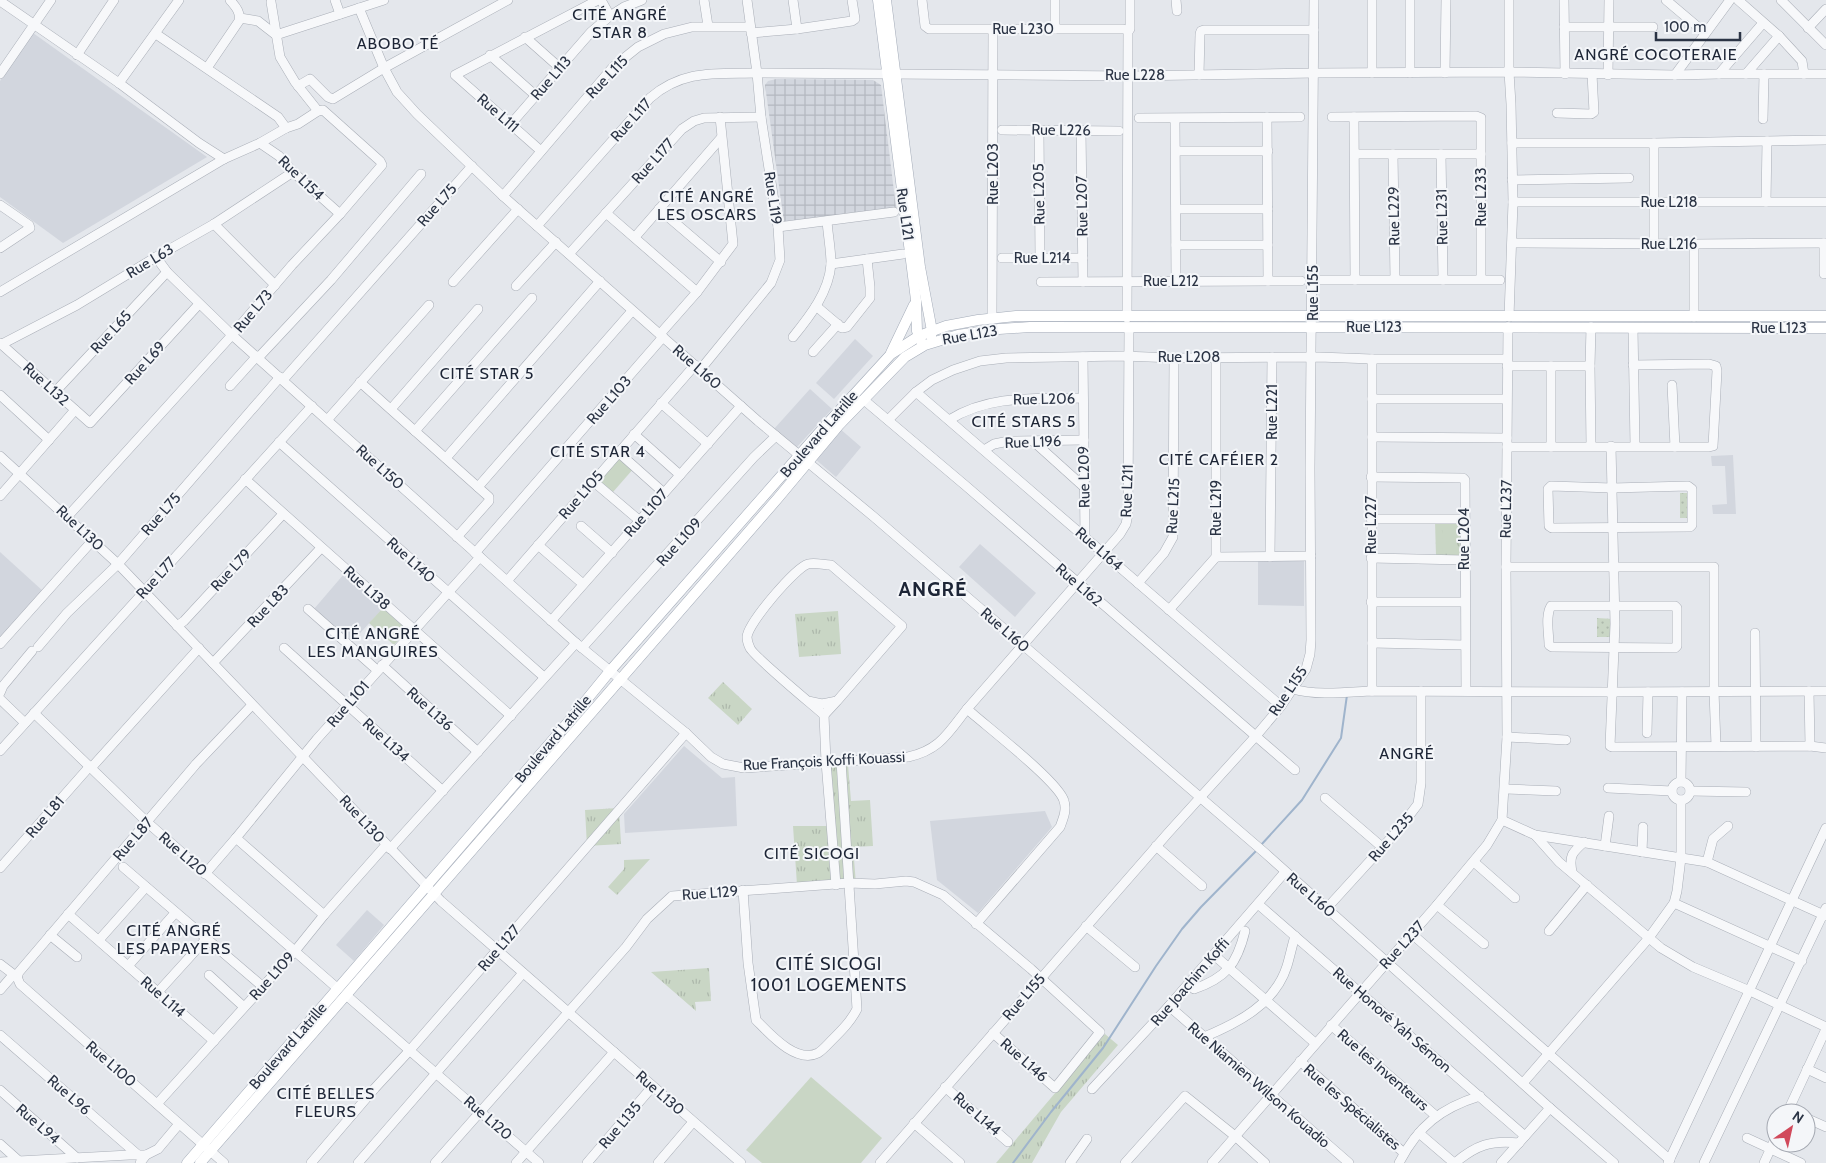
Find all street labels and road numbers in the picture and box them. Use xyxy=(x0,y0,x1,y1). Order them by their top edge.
street label: Rue L230 xyxy=(992,20,1054,38)
street label: Rue L113 xyxy=(527,52,575,104)
street label: Rue L115 xyxy=(582,52,632,102)
street label: Rue L228 xyxy=(1105,66,1165,84)
street label: Rue L111 xyxy=(473,90,523,136)
street label: Rue L117 xyxy=(607,94,655,145)
street label: Rue L226 xyxy=(1031,120,1091,140)
street label: Rue L177 xyxy=(628,134,678,187)
street label: Rue L203 xyxy=(984,143,1002,205)
street label: Rue L154 xyxy=(274,152,328,204)
street label: Rue L205 xyxy=(1029,163,1049,225)
street label: Rue L233 xyxy=(1472,167,1490,227)
street label: Rue L119 xyxy=(760,170,786,226)
street label: Rue L207 xyxy=(1072,175,1092,237)
street label: Rue L75 xyxy=(413,180,461,230)
street label: Rue L229 xyxy=(1384,186,1404,246)
street label: Rue L121 xyxy=(892,187,918,241)
street label: Rue L231 xyxy=(1433,189,1451,245)
street label: Rue L218 xyxy=(1640,193,1698,211)
street label: Rue L216 xyxy=(1641,235,1697,253)
street label: Rue L63 xyxy=(123,240,177,282)
street label: Rue L214 xyxy=(1014,249,1071,267)
street label: Rue L155 xyxy=(1304,265,1322,321)
street label: Rue L212 xyxy=(1143,272,1199,290)
street label: Rue L73 xyxy=(230,286,276,336)
street label: Rue L65 xyxy=(87,307,135,357)
street label: Rue L123 xyxy=(1346,318,1402,336)
street label: Rue L123 xyxy=(1751,319,1807,337)
street label: Rue L123 xyxy=(941,321,999,349)
street label: Rue L69 xyxy=(121,338,169,388)
street label: Rue L160 xyxy=(669,341,725,393)
street label: Rue L208 xyxy=(1158,348,1220,366)
street label: Rue L132 xyxy=(19,359,73,409)
street label: Rue L103 xyxy=(583,372,635,428)
street label: Rue L221 xyxy=(1263,384,1281,440)
street label: Boulevard Latrille xyxy=(776,387,862,481)
street label: Rue L206 xyxy=(1013,389,1075,409)
street label: Rue L196 xyxy=(1004,432,1062,452)
street label: Rue L150 xyxy=(352,441,408,493)
street label: Rue L209 xyxy=(1074,446,1094,508)
street label: Rue L211 xyxy=(1117,464,1137,518)
street label: Rue L105 xyxy=(555,467,607,523)
street label: Rue L215 xyxy=(1163,477,1183,535)
street label: Rue L237 xyxy=(1496,479,1516,539)
street label: Rue L219 xyxy=(1207,480,1225,536)
street label: Rue L107 xyxy=(620,485,672,541)
street label: Rue L75 xyxy=(137,489,185,539)
street label: Rue L227 xyxy=(1362,495,1380,554)
street label: Rue L130 xyxy=(52,501,108,555)
street label: Rue L204 xyxy=(1455,508,1473,570)
street label: Rue L109 xyxy=(653,514,705,570)
street label: Rue L164 xyxy=(1072,523,1127,575)
street label: Rue L140 xyxy=(383,534,439,586)
street label: Rue L79 xyxy=(207,545,255,595)
street label: Rue L77 xyxy=(132,553,180,603)
street label: Rue L162 xyxy=(1052,560,1106,610)
street label: Rue L138 xyxy=(340,562,394,614)
street label: Rue L83 xyxy=(244,581,292,631)
street label: Rue L160 xyxy=(977,604,1033,656)
street label: Rue L155 xyxy=(1265,663,1311,719)
street label: Rue L101 xyxy=(323,677,373,731)
street label: Rue L136 xyxy=(403,683,457,735)
street label: Boulevard Latrille xyxy=(511,691,595,787)
street label: Rue L134 xyxy=(359,714,413,766)
street label: Rue François Koffi Kouassi xyxy=(742,748,906,774)
street label: Rue L130 xyxy=(335,791,389,847)
street label: Rue L81 xyxy=(22,792,68,842)
street label: Rue L235 xyxy=(1365,809,1417,865)
street label: Rue L87 xyxy=(109,813,157,865)
street label: Rue L120 xyxy=(155,828,211,880)
street label: Rue L160 xyxy=(1283,869,1339,921)
street label: Rue L129 xyxy=(681,882,739,904)
street label: Rue L237 xyxy=(1376,917,1429,973)
street label: Rue L127 xyxy=(474,921,524,975)
street label: Rue Joachim Koffi xyxy=(1147,934,1233,1030)
street label: Rue L109 xyxy=(246,948,298,1004)
street label: Rue Honoré Yah Sémon xyxy=(1329,964,1455,1076)
street label: Rue L155 xyxy=(999,970,1049,1024)
street label: Rue L114 xyxy=(137,973,189,1022)
street label: Boulevard Latrille xyxy=(245,999,331,1093)
street label: Rue Niamien Wilson Kouadio xyxy=(1184,1018,1334,1152)
street label: Rue les Inventeurs xyxy=(1334,1025,1432,1115)
street label: Rue L146 xyxy=(997,1034,1051,1086)
street label: Rue L100 xyxy=(82,1037,140,1091)
street label: Rue les Spécialistes xyxy=(1300,1060,1404,1154)
street label: Rue L130 xyxy=(632,1067,688,1119)
street label: Rue L96 xyxy=(44,1071,94,1119)
street label: Rue L144 xyxy=(949,1088,1005,1140)
street label: Rue L120 xyxy=(460,1092,516,1144)
street label: Rue L135 xyxy=(595,1098,645,1152)
street label: Rue L94 xyxy=(12,1100,64,1148)

